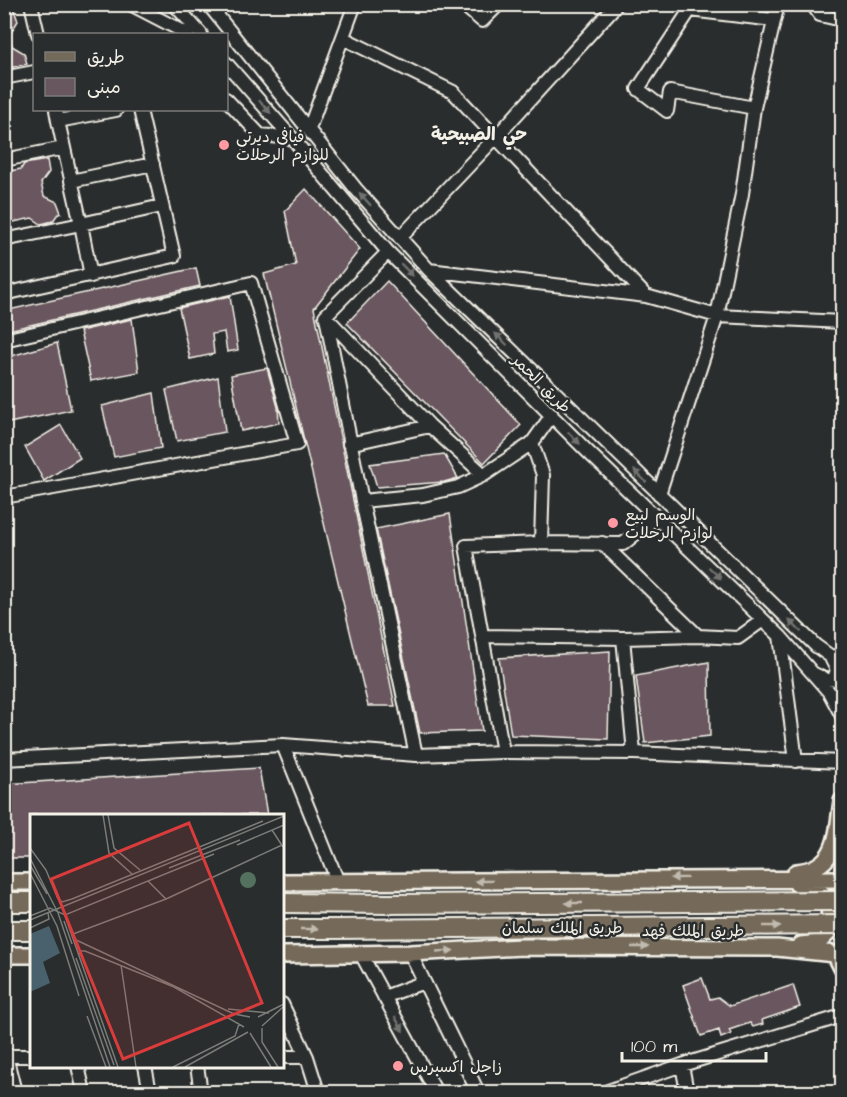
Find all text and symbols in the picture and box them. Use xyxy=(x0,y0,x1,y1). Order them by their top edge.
legend xyxy=(33,33,228,111)
text: طريق xyxy=(87,45,125,70)
text: مبنى xyxy=(87,75,121,100)
one-way arrow xyxy=(258,99,271,114)
district label: حي الصبيحية xyxy=(431,122,527,150)
place label: فيافي ديرتي للوازم الرحلات xyxy=(236,126,329,167)
marker: فيافي ديرتي للوازم الرحلات xyxy=(217,138,231,152)
one-way arrow xyxy=(359,192,372,207)
one-way arrow xyxy=(399,263,413,277)
one-way arrow xyxy=(493,332,508,346)
street label: طريق الحمر xyxy=(505,348,576,418)
one-way arrow xyxy=(567,431,581,445)
one-way arrow xyxy=(633,468,647,483)
place label: الوسم لبيع لوازم الرحلات xyxy=(625,504,713,545)
marker: الوسم لبيع لوازم الرحلات xyxy=(606,516,620,530)
one-way arrow xyxy=(707,566,721,580)
one-way arrow xyxy=(789,619,803,633)
inset map xyxy=(30,814,284,1067)
one-way arrow xyxy=(670,874,689,883)
one-way arrow xyxy=(475,876,494,885)
one-way arrow xyxy=(565,898,584,908)
street label: طريق الملك سلمان xyxy=(502,917,622,939)
street label: طريق الملك فهد xyxy=(642,920,744,942)
one-way arrow xyxy=(763,921,782,931)
one-way arrow xyxy=(299,924,318,934)
one-way arrow xyxy=(631,942,650,952)
one-way arrow xyxy=(436,946,455,955)
one-way arrow xyxy=(394,1016,404,1033)
scale bar xyxy=(622,1025,766,1063)
text: 100 m xyxy=(631,1034,677,1059)
place label: زاجل اكسبرس xyxy=(410,1056,502,1078)
marker: زاجل اكسبرس xyxy=(391,1059,405,1073)

